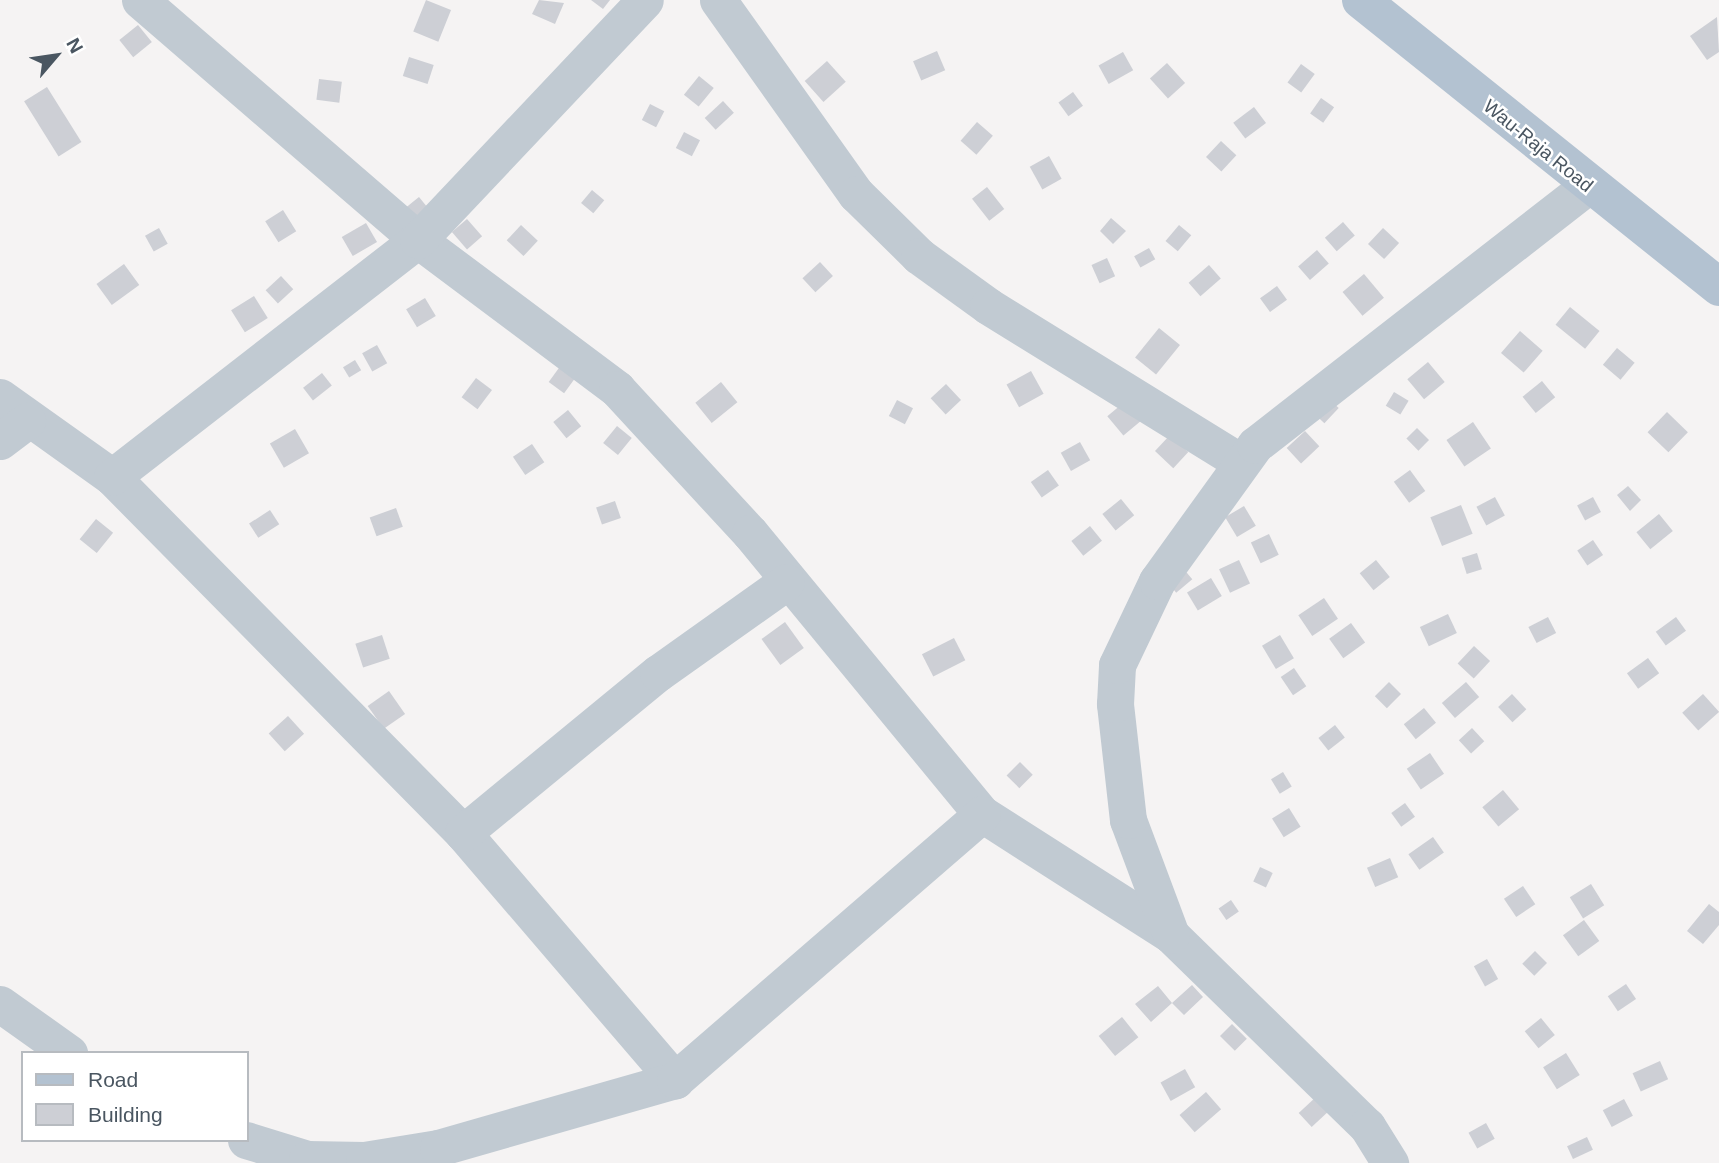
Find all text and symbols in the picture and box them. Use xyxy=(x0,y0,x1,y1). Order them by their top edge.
north arrow xyxy=(21,21,91,91)
text: N xyxy=(62,34,87,57)
street label: Wau-Raja Road xyxy=(1479,95,1597,197)
legend xyxy=(21,1051,248,1142)
text: Road xyxy=(88,1068,138,1091)
text: Building xyxy=(88,1103,163,1126)

